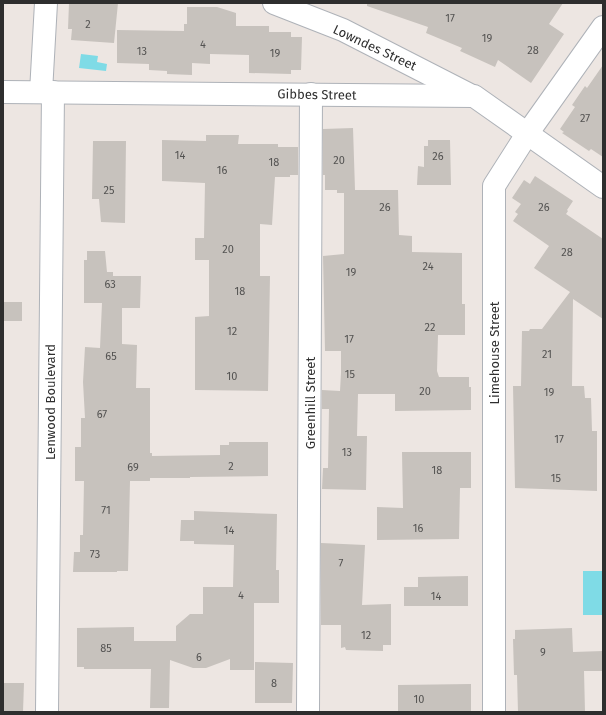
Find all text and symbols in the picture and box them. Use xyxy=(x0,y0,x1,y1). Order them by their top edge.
house number: 17 xyxy=(445,12,455,25)
house number: 2 xyxy=(85,18,91,31)
street label: Lowndes Street xyxy=(331,22,419,73)
house number: 19 xyxy=(482,32,492,45)
house number: 4 xyxy=(200,38,206,51)
house number: 28 xyxy=(527,44,539,57)
house number: 13 xyxy=(137,45,147,58)
house number: 19 xyxy=(270,47,280,60)
street label: Gibbes Street xyxy=(277,86,357,103)
house number: 27 xyxy=(580,112,590,125)
house number: 14 xyxy=(175,149,185,162)
house number: 26 xyxy=(432,150,444,163)
house number: 20 xyxy=(333,154,345,167)
house number: 18 xyxy=(269,156,279,169)
house number: 16 xyxy=(217,164,227,177)
house number: 25 xyxy=(104,184,115,197)
house number: 26 xyxy=(379,201,391,214)
house number: 26 xyxy=(538,201,550,214)
house number: 20 xyxy=(222,243,234,256)
house number: 28 xyxy=(561,246,573,259)
house number: 24 xyxy=(423,260,434,273)
house number: 19 xyxy=(346,266,356,279)
house number: 63 xyxy=(104,278,116,291)
house number: 18 xyxy=(235,285,245,298)
street label: Limehouse Street xyxy=(487,301,502,405)
house number: 22 xyxy=(425,321,435,334)
house number: 12 xyxy=(227,325,237,338)
house number: 17 xyxy=(344,333,354,346)
street label: Lenwood Boulevard xyxy=(43,344,58,460)
house number: 21 xyxy=(542,348,552,361)
house number: 65 xyxy=(105,350,117,363)
street label: Greenhill Street xyxy=(303,357,318,449)
house number: 15 xyxy=(345,368,356,381)
house number: 10 xyxy=(227,370,237,383)
house number: 20 xyxy=(419,385,431,398)
house number: 19 xyxy=(544,386,554,399)
house number: 67 xyxy=(97,408,107,421)
house number: 17 xyxy=(554,433,564,446)
house number: 13 xyxy=(342,446,352,459)
house number: 2 xyxy=(228,460,234,473)
house number: 69 xyxy=(127,461,139,474)
house number: 18 xyxy=(432,464,442,477)
house number: 15 xyxy=(551,472,562,485)
house number: 71 xyxy=(101,504,111,517)
house number: 16 xyxy=(413,522,423,535)
house number: 14 xyxy=(224,524,234,537)
house number: 73 xyxy=(90,548,100,561)
house number: 7 xyxy=(339,557,344,570)
house number: 4 xyxy=(238,589,244,602)
house number: 14 xyxy=(431,590,441,603)
house number: 12 xyxy=(361,629,371,642)
house number: 85 xyxy=(100,642,112,655)
house number: 9 xyxy=(540,646,546,659)
house number: 6 xyxy=(196,651,202,664)
house number: 8 xyxy=(271,677,277,690)
house number: 10 xyxy=(414,693,424,706)

